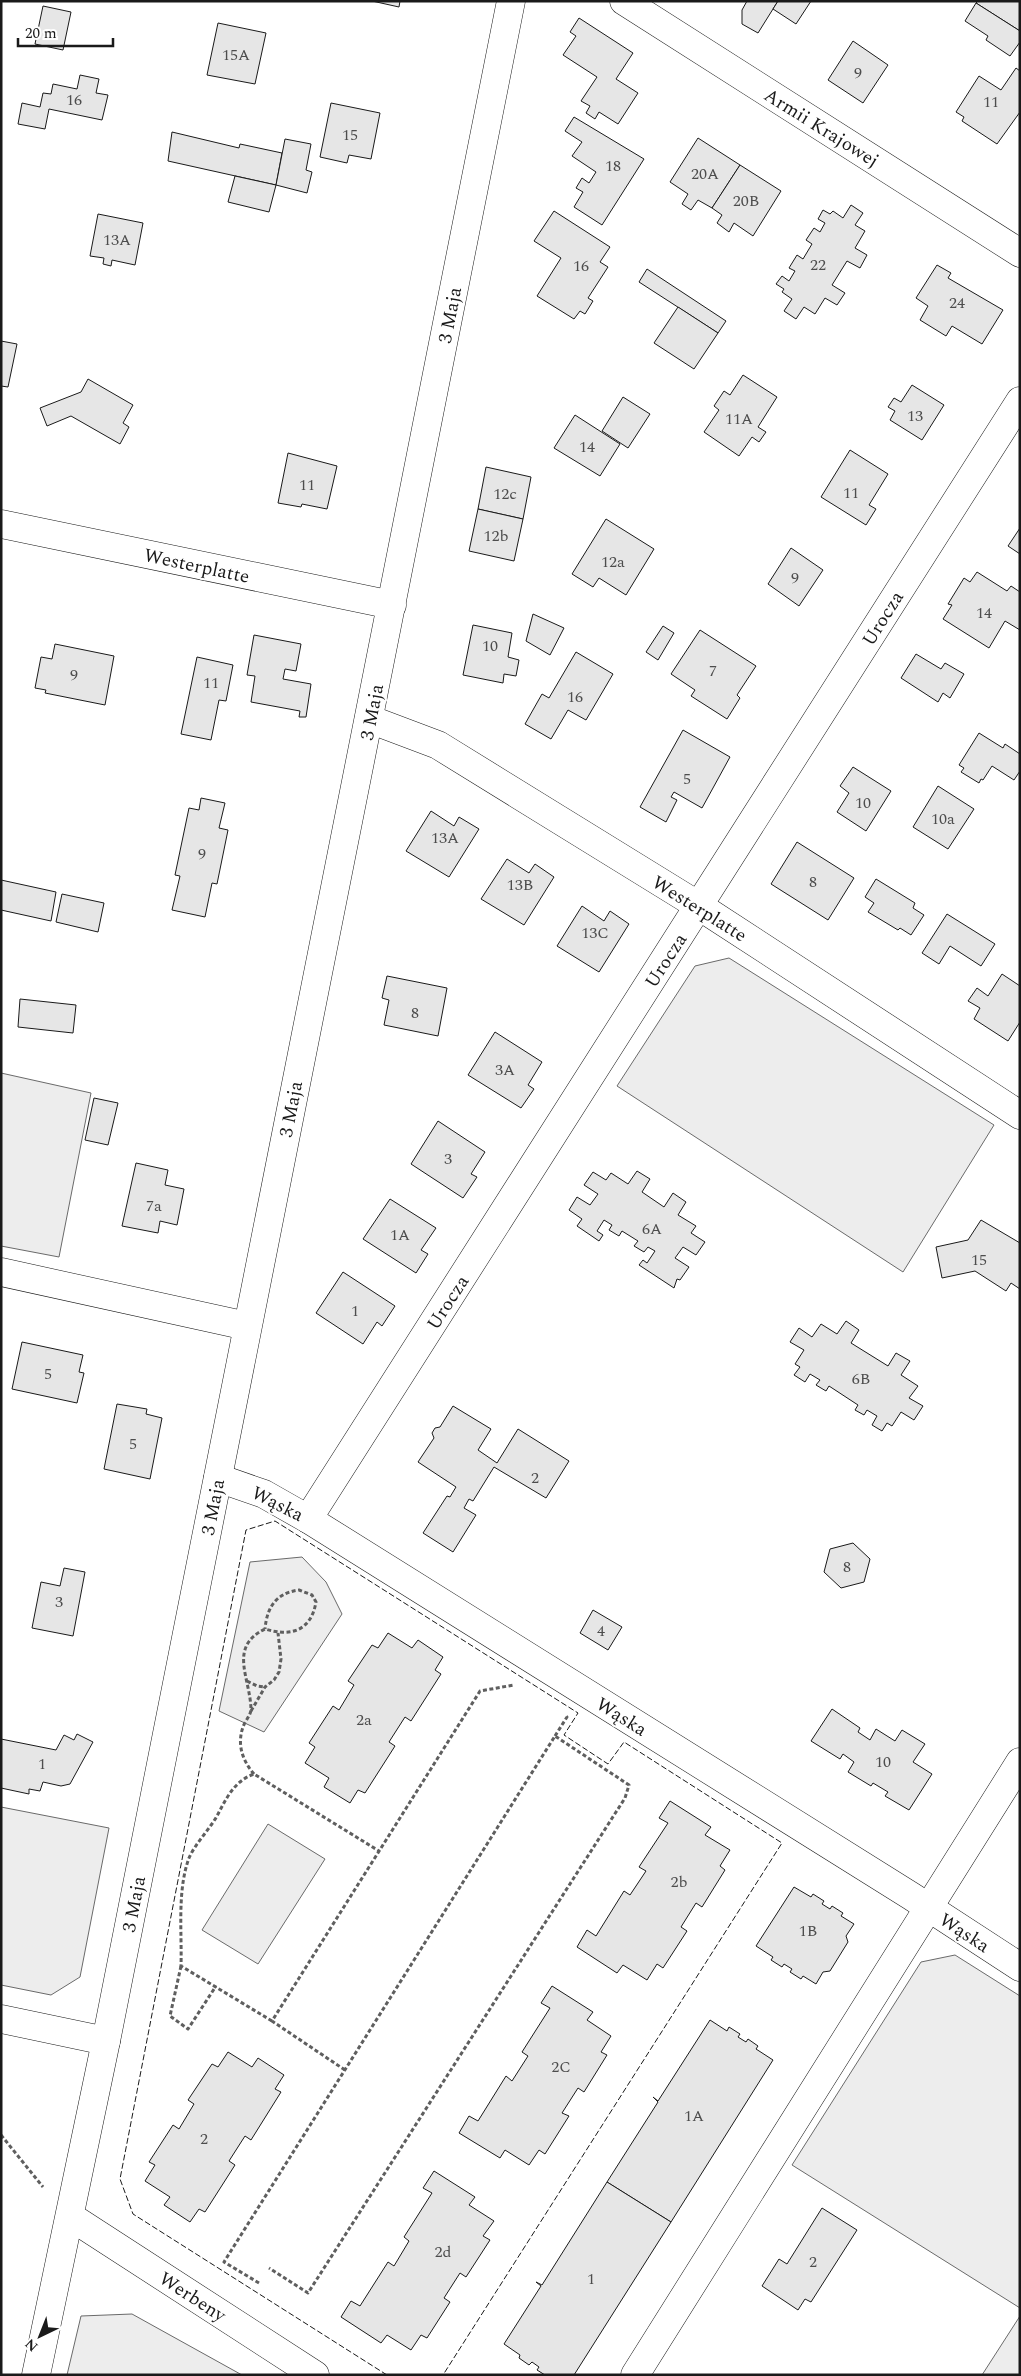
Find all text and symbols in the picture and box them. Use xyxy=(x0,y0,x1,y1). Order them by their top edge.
scale bar xyxy=(18,15,112,47)
text: 20 m xyxy=(25,22,57,45)
house number: 15A xyxy=(222,43,250,67)
house number: 9 xyxy=(854,61,862,85)
street label: Armii Krajowej xyxy=(758,81,884,175)
house number: 16 xyxy=(66,88,82,112)
house number: 11 xyxy=(983,90,999,114)
house number: 15 xyxy=(342,123,358,147)
house number: 18 xyxy=(605,154,621,178)
house number: 20A xyxy=(691,162,719,186)
house number: 20B xyxy=(733,189,759,213)
house number: 13A xyxy=(103,228,131,252)
house number: 22 xyxy=(810,253,826,277)
house number: 16 xyxy=(573,254,589,278)
street label: 3 Maja xyxy=(431,284,470,346)
house number: 24 xyxy=(949,291,965,315)
house number: 13 xyxy=(907,404,923,428)
house number: 11A xyxy=(725,407,753,431)
house number: 14 xyxy=(579,435,595,459)
house number: 11 xyxy=(299,473,315,497)
house number: 11 xyxy=(843,481,859,505)
house number: 12c xyxy=(493,482,517,506)
house number: 12b xyxy=(484,524,509,548)
street label: Westerplatte xyxy=(141,541,252,592)
house number: 12a xyxy=(601,550,625,574)
house number: 9 xyxy=(791,566,799,590)
street label: Urocza xyxy=(855,585,912,652)
house number: 14 xyxy=(976,601,992,625)
house number: 10 xyxy=(482,634,498,658)
house number: 7 xyxy=(709,659,717,683)
house number: 9 xyxy=(70,663,78,687)
house number: 11 xyxy=(203,671,219,695)
street label: 3 Maja xyxy=(353,681,392,743)
house number: 16 xyxy=(567,685,583,709)
house number: 5 xyxy=(683,767,691,791)
house number: 10 xyxy=(855,791,871,815)
house number: 10a xyxy=(931,807,955,831)
house number: 13A xyxy=(431,826,459,850)
house number: 9 xyxy=(198,842,206,866)
street label: Westerplatte xyxy=(646,869,752,950)
house number: 8 xyxy=(809,870,817,894)
house number: 13B xyxy=(507,873,533,897)
house number: 13C xyxy=(581,921,609,945)
street label: Urocza xyxy=(638,927,695,994)
house number: 8 xyxy=(411,1001,419,1025)
house number: 3A xyxy=(495,1058,515,1082)
street label: 3 Maja xyxy=(272,1078,311,1140)
house number: 3 xyxy=(444,1147,452,1171)
house number: 7a xyxy=(146,1194,162,1218)
house number: 6A xyxy=(642,1217,662,1241)
house number: 1A xyxy=(390,1223,410,1247)
house number: 15 xyxy=(971,1248,987,1272)
street label: Urocza xyxy=(420,1269,477,1336)
house number: 1 xyxy=(351,1299,359,1323)
house number: 5 xyxy=(44,1362,52,1386)
house number: 6B xyxy=(852,1367,870,1391)
house number: 5 xyxy=(129,1432,137,1456)
house number: 2 xyxy=(531,1466,539,1490)
street label: 3 Maja xyxy=(194,1476,233,1538)
street label: Wąska xyxy=(246,1479,309,1530)
house number: 8 xyxy=(843,1555,851,1579)
house number: 3 xyxy=(55,1590,63,1614)
house number: 4 xyxy=(597,1619,605,1643)
street label: Wąska xyxy=(590,1690,653,1745)
house number: 2a xyxy=(356,1708,372,1732)
house number: 10 xyxy=(875,1750,891,1774)
house number: 1 xyxy=(38,1752,46,1776)
house number: 2b xyxy=(671,1870,688,1894)
street label: 3 Maja xyxy=(115,1873,154,1935)
street label: Wąska xyxy=(933,1906,996,1961)
house number: 1B xyxy=(799,1919,817,1943)
house number: 2C xyxy=(551,2055,571,2079)
house number: 1A xyxy=(684,2104,704,2128)
house number: 2 xyxy=(200,2127,208,2151)
house number: 2d xyxy=(435,2240,452,2264)
house number: 2 xyxy=(809,2250,817,2274)
street label: Werbeny xyxy=(153,2265,232,2330)
house number: 1 xyxy=(587,2267,595,2291)
north arrow xyxy=(15,2311,65,2361)
text: N xyxy=(20,2334,43,2357)

